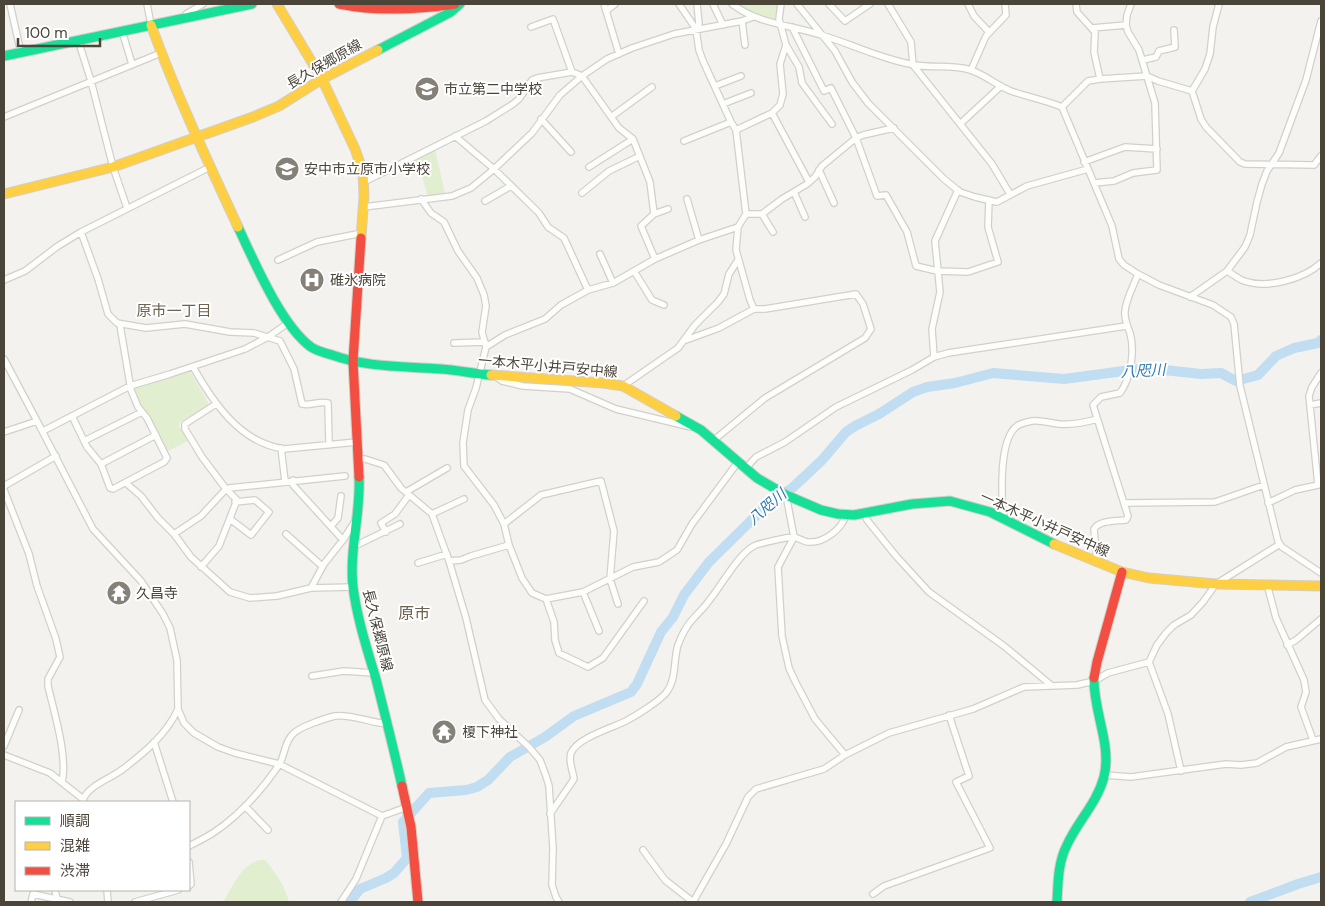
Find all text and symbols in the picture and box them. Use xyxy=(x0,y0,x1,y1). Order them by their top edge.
scale bar xyxy=(18,15,100,47)
text: 100 m xyxy=(25,23,68,43)
street label: 長久保郷原線 xyxy=(283,35,365,93)
school or university icon: 市立第二中学校 xyxy=(414,76,440,102)
place label: 市立第二中学校 xyxy=(444,80,542,98)
school or university icon: 安中市立原市小学校 xyxy=(274,156,300,182)
place label: 安中市立原市小学校 xyxy=(304,160,430,178)
hospital icon: 碓氷病院 xyxy=(299,267,325,293)
place label: 碓氷病院 xyxy=(330,271,386,289)
district label: 原市一丁目 xyxy=(136,301,212,321)
street label: 一本木平小井戸安中線 xyxy=(477,351,619,381)
water label: 八咫川 xyxy=(1120,360,1168,382)
water label: 八咫川 xyxy=(743,483,792,529)
street label: 一本木平小井戸安中線 xyxy=(977,487,1113,561)
temple icon: 久昌寺 xyxy=(106,580,132,606)
place label: 久昌寺 xyxy=(136,584,178,602)
street label: 長久保郷原線 xyxy=(359,587,397,673)
district label: 原市 xyxy=(398,603,430,624)
temple icon: 榎下神社 xyxy=(431,719,457,745)
place label: 榎下神社 xyxy=(462,723,518,741)
legend xyxy=(15,801,190,891)
text: 順調 xyxy=(60,811,90,831)
text: 混雑 xyxy=(60,836,90,856)
text: 渋滞 xyxy=(60,861,90,881)

